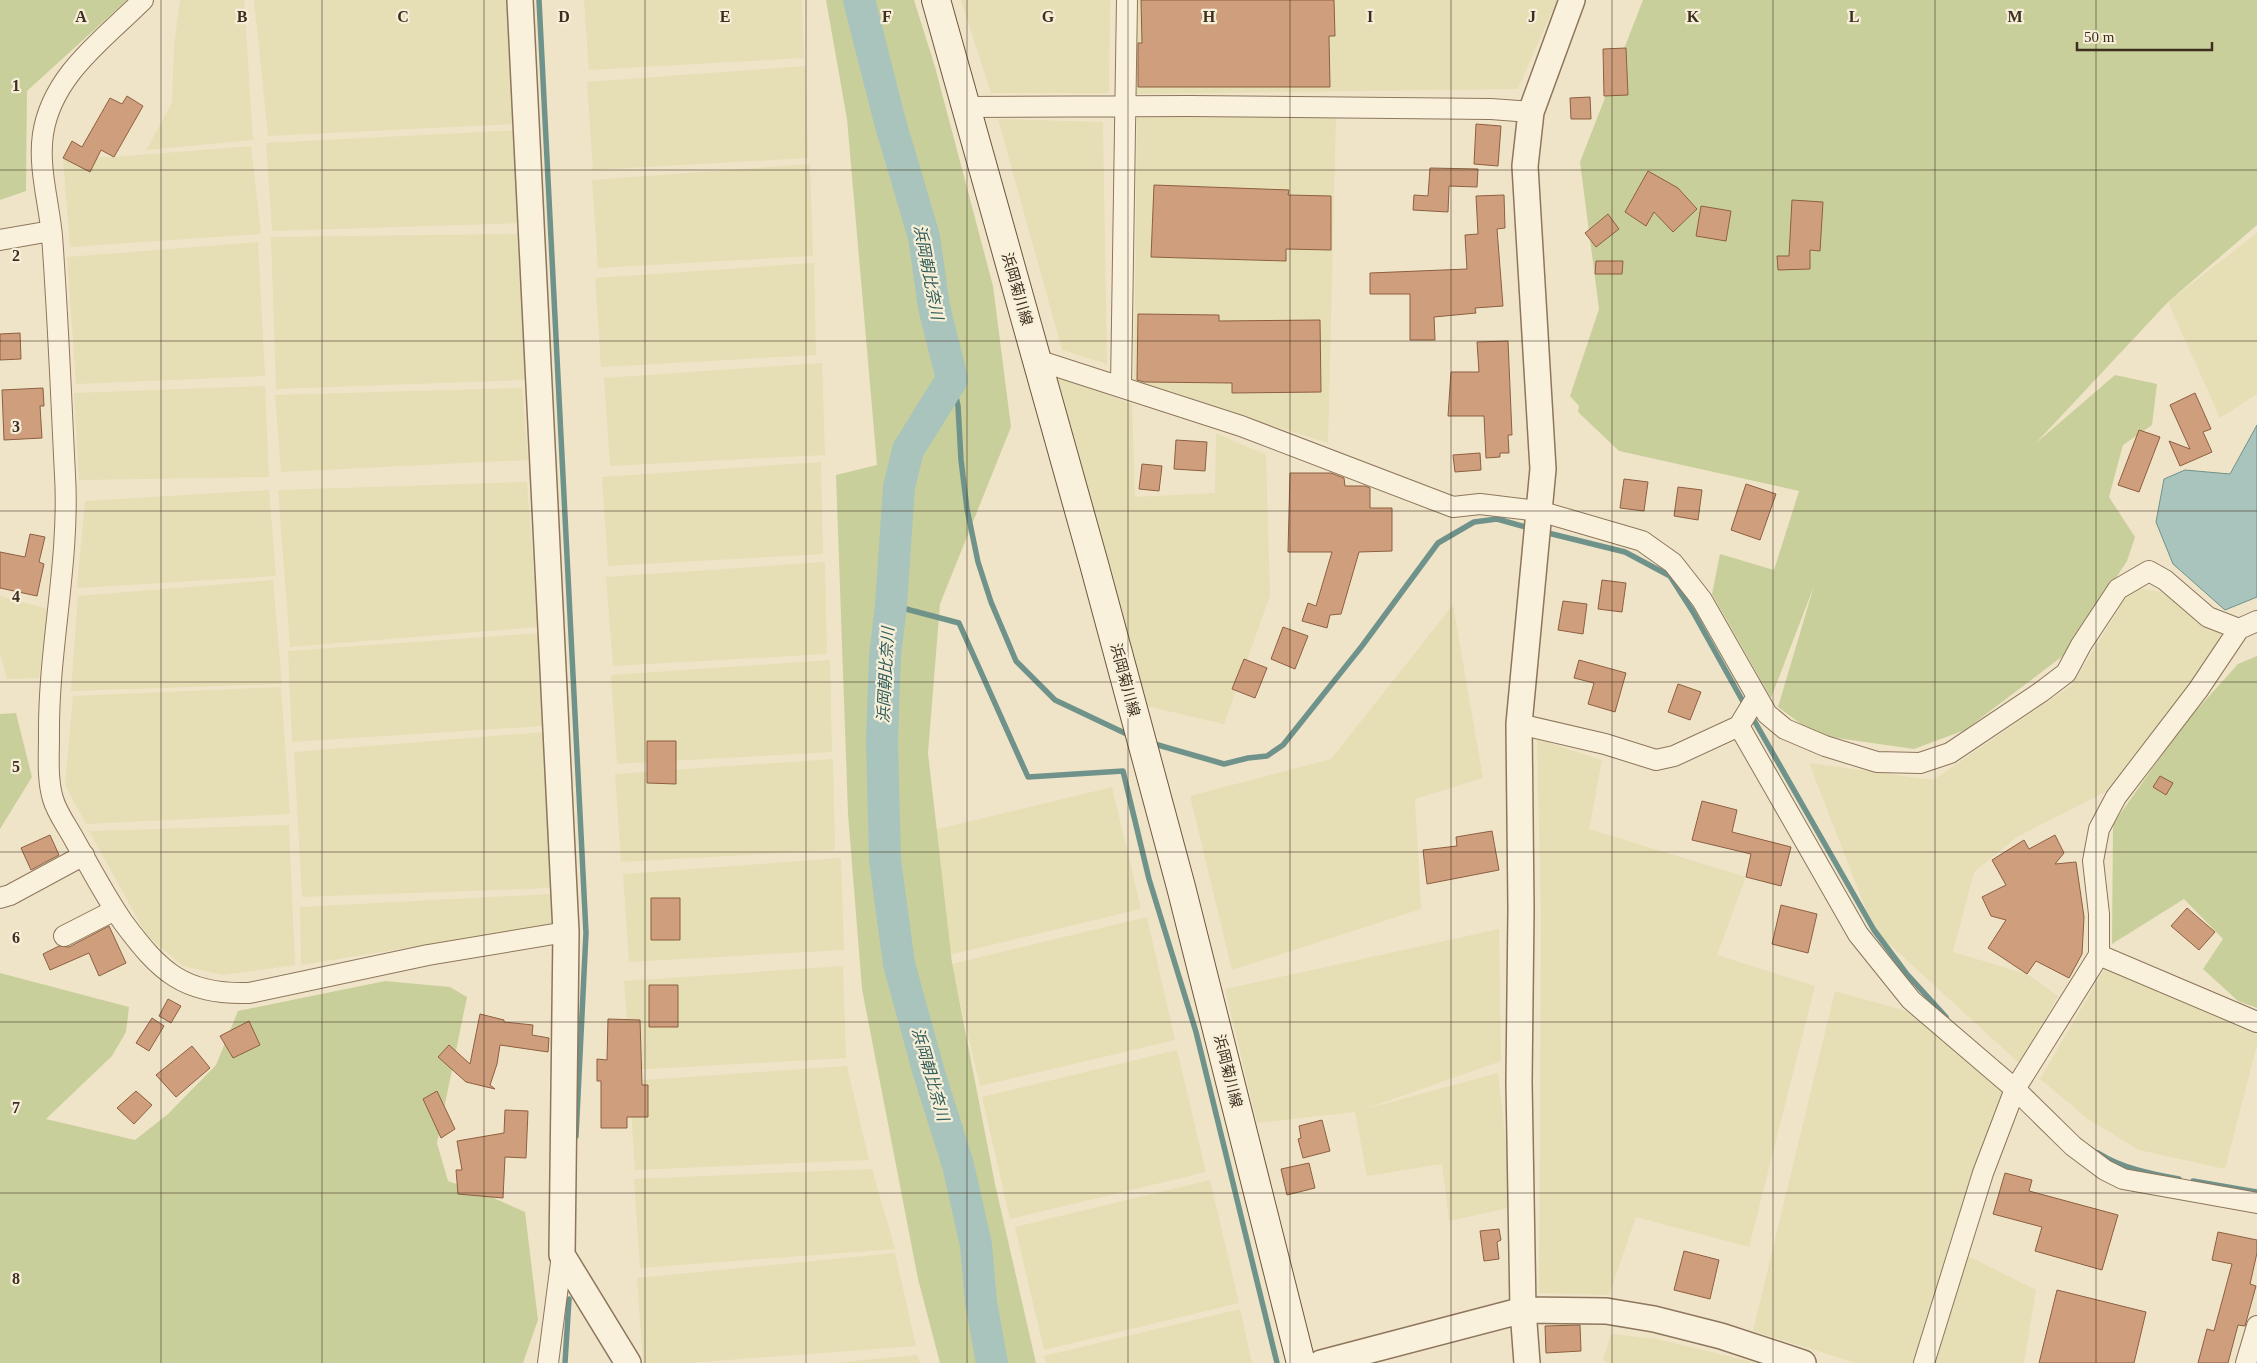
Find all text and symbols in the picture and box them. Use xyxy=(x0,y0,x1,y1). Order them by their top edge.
text: A xyxy=(75,8,87,25)
text: B xyxy=(237,8,248,25)
text: C xyxy=(397,8,409,25)
text: D xyxy=(558,8,570,25)
text: E xyxy=(720,8,730,25)
text: F xyxy=(882,8,892,25)
text: G xyxy=(1042,8,1055,25)
text: H xyxy=(1203,8,1216,25)
text: I xyxy=(1367,8,1373,25)
text: J xyxy=(1528,8,1536,25)
text: K xyxy=(1687,8,1700,25)
text: L xyxy=(1849,8,1859,25)
text: M xyxy=(2007,8,2023,25)
scale bar xyxy=(2077,20,2212,52)
text: 50 m xyxy=(2084,29,2115,45)
text: 1 xyxy=(12,77,20,94)
water label: 浜岡朝比奈川 xyxy=(911,223,946,323)
text: 2 xyxy=(12,247,20,264)
street label: 浜岡菊川線 xyxy=(999,251,1035,327)
text: 3 xyxy=(12,418,20,435)
text: 4 xyxy=(12,588,20,605)
water label: 浜岡朝比奈川 xyxy=(874,625,897,723)
street label: 浜岡菊川線 xyxy=(1108,642,1142,718)
text: 5 xyxy=(12,758,20,775)
text: 6 xyxy=(12,929,20,946)
water label: 浜岡朝比奈川 xyxy=(909,1026,952,1125)
street label: 浜岡菊川線 xyxy=(1211,1033,1245,1109)
text: 7 xyxy=(12,1099,20,1116)
text: 8 xyxy=(12,1270,20,1287)

